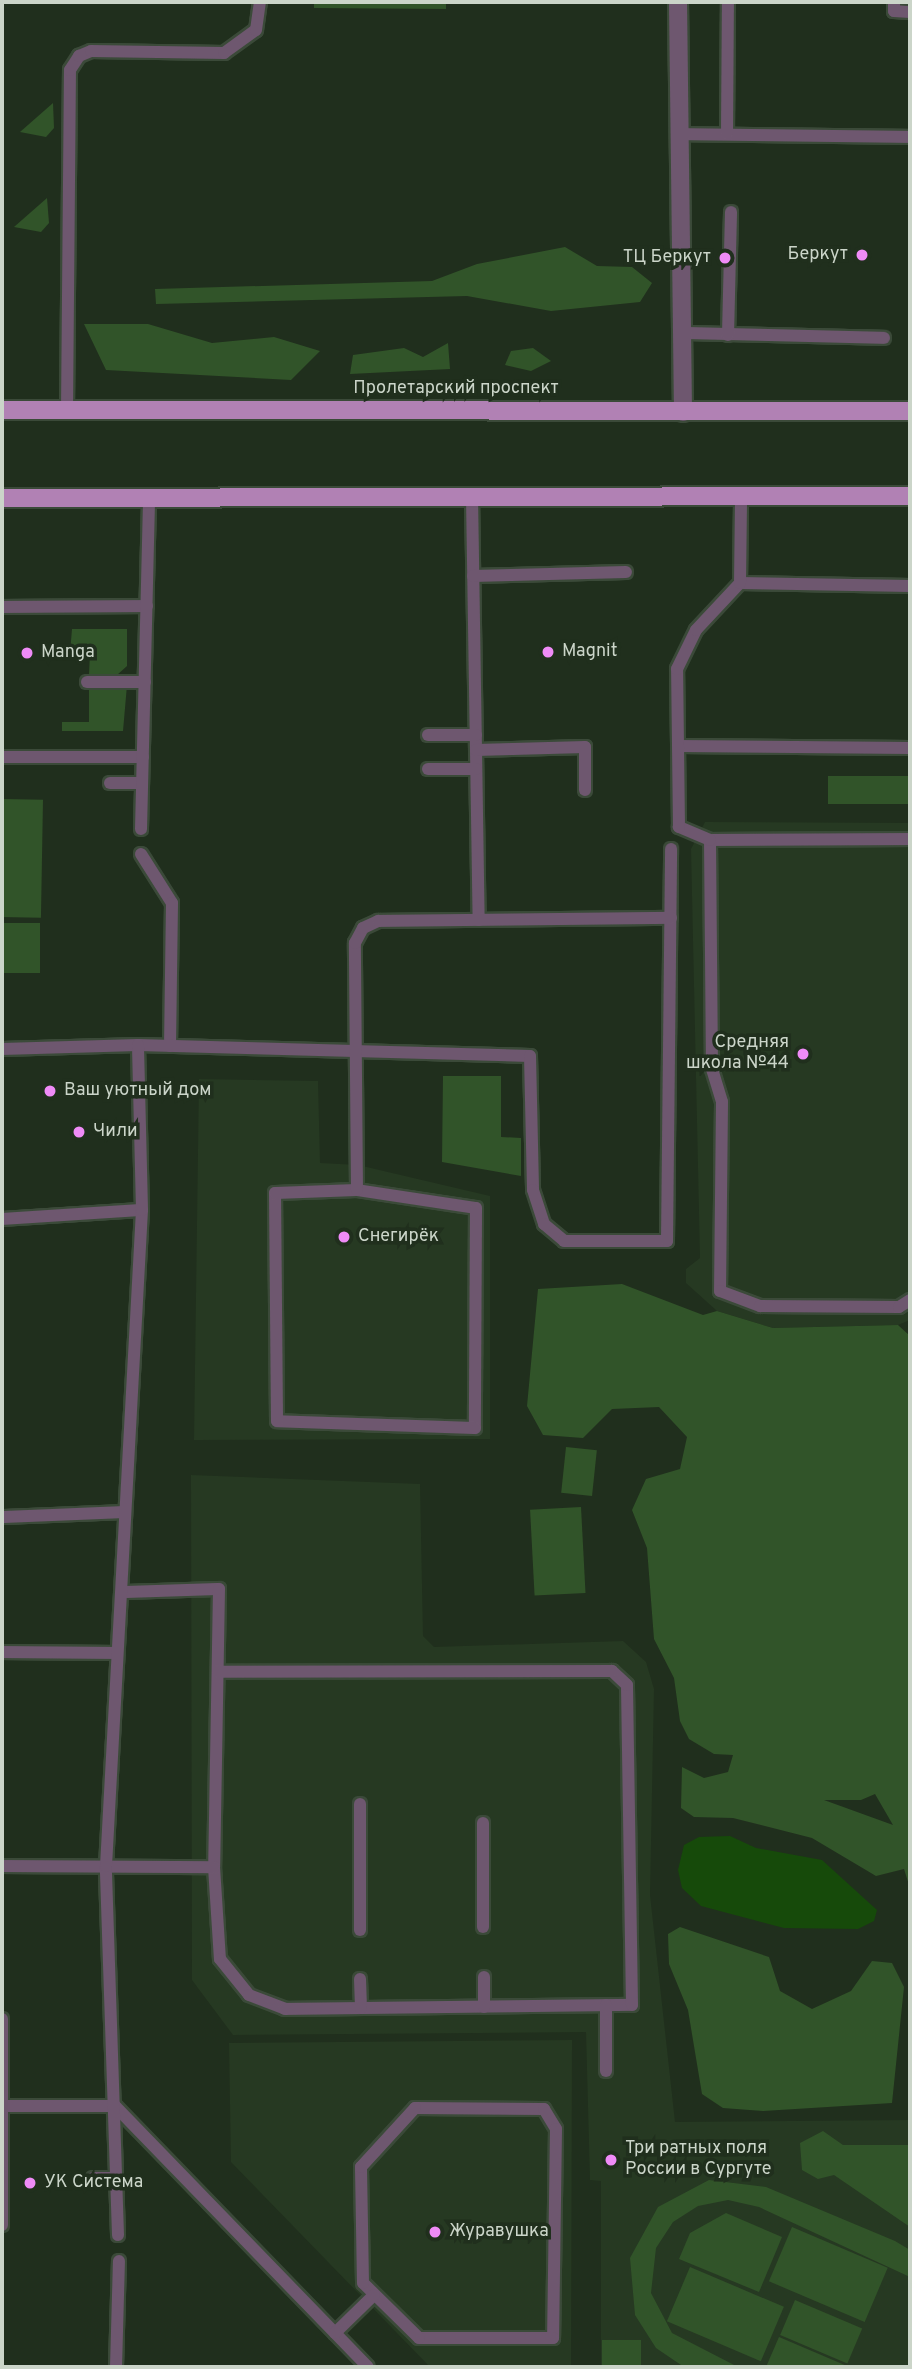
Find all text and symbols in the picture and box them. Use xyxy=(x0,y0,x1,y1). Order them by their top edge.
place label: Беркут xyxy=(788,244,848,266)
place label: ТЦ Беркут xyxy=(623,247,711,269)
marker: Беркут xyxy=(854,247,870,263)
marker: ТЦ Беркут xyxy=(717,250,733,266)
street label: Пролетарский проспект xyxy=(353,378,559,400)
place label: Magnit xyxy=(562,641,617,663)
place label: Manga xyxy=(41,642,95,664)
marker: Magnit xyxy=(540,644,556,660)
marker: Manga xyxy=(19,645,35,661)
place label: Средняя школа №44 xyxy=(686,1033,789,1076)
marker: Средняя школа №44 xyxy=(795,1046,811,1062)
place label: Ваш уютный дом xyxy=(64,1080,211,1102)
marker: Ваш уютный дом xyxy=(42,1083,58,1099)
place label: Чили xyxy=(93,1121,138,1143)
marker: Чили xyxy=(71,1124,87,1140)
place label: Снегирёк xyxy=(358,1226,439,1248)
marker: Снегирёк xyxy=(336,1229,352,1245)
place label: Три ратных поля России в Сургуте xyxy=(625,2139,772,2182)
marker: Три ратных поля России в Сургуте xyxy=(603,2152,619,2168)
place label: УК Система xyxy=(44,2172,143,2194)
marker: УК Система xyxy=(22,2175,38,2191)
place label: Журавушка xyxy=(449,2221,549,2243)
marker: Журавушка xyxy=(427,2224,443,2240)

